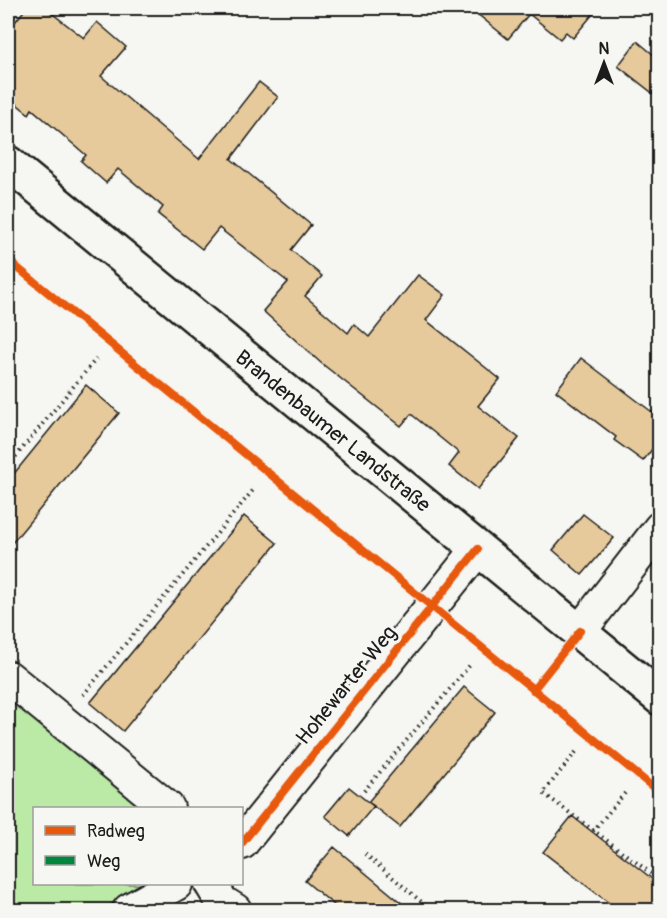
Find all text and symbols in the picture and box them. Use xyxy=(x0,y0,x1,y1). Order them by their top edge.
north arrow xyxy=(574,33,634,93)
text: N xyxy=(599,39,610,59)
street label: Brandenbaumer Landstraße xyxy=(230,344,436,519)
street label: Hohewarter Weg xyxy=(290,620,403,751)
legend xyxy=(33,807,243,885)
text: Radweg xyxy=(87,820,145,843)
text: Weg xyxy=(87,850,120,873)

